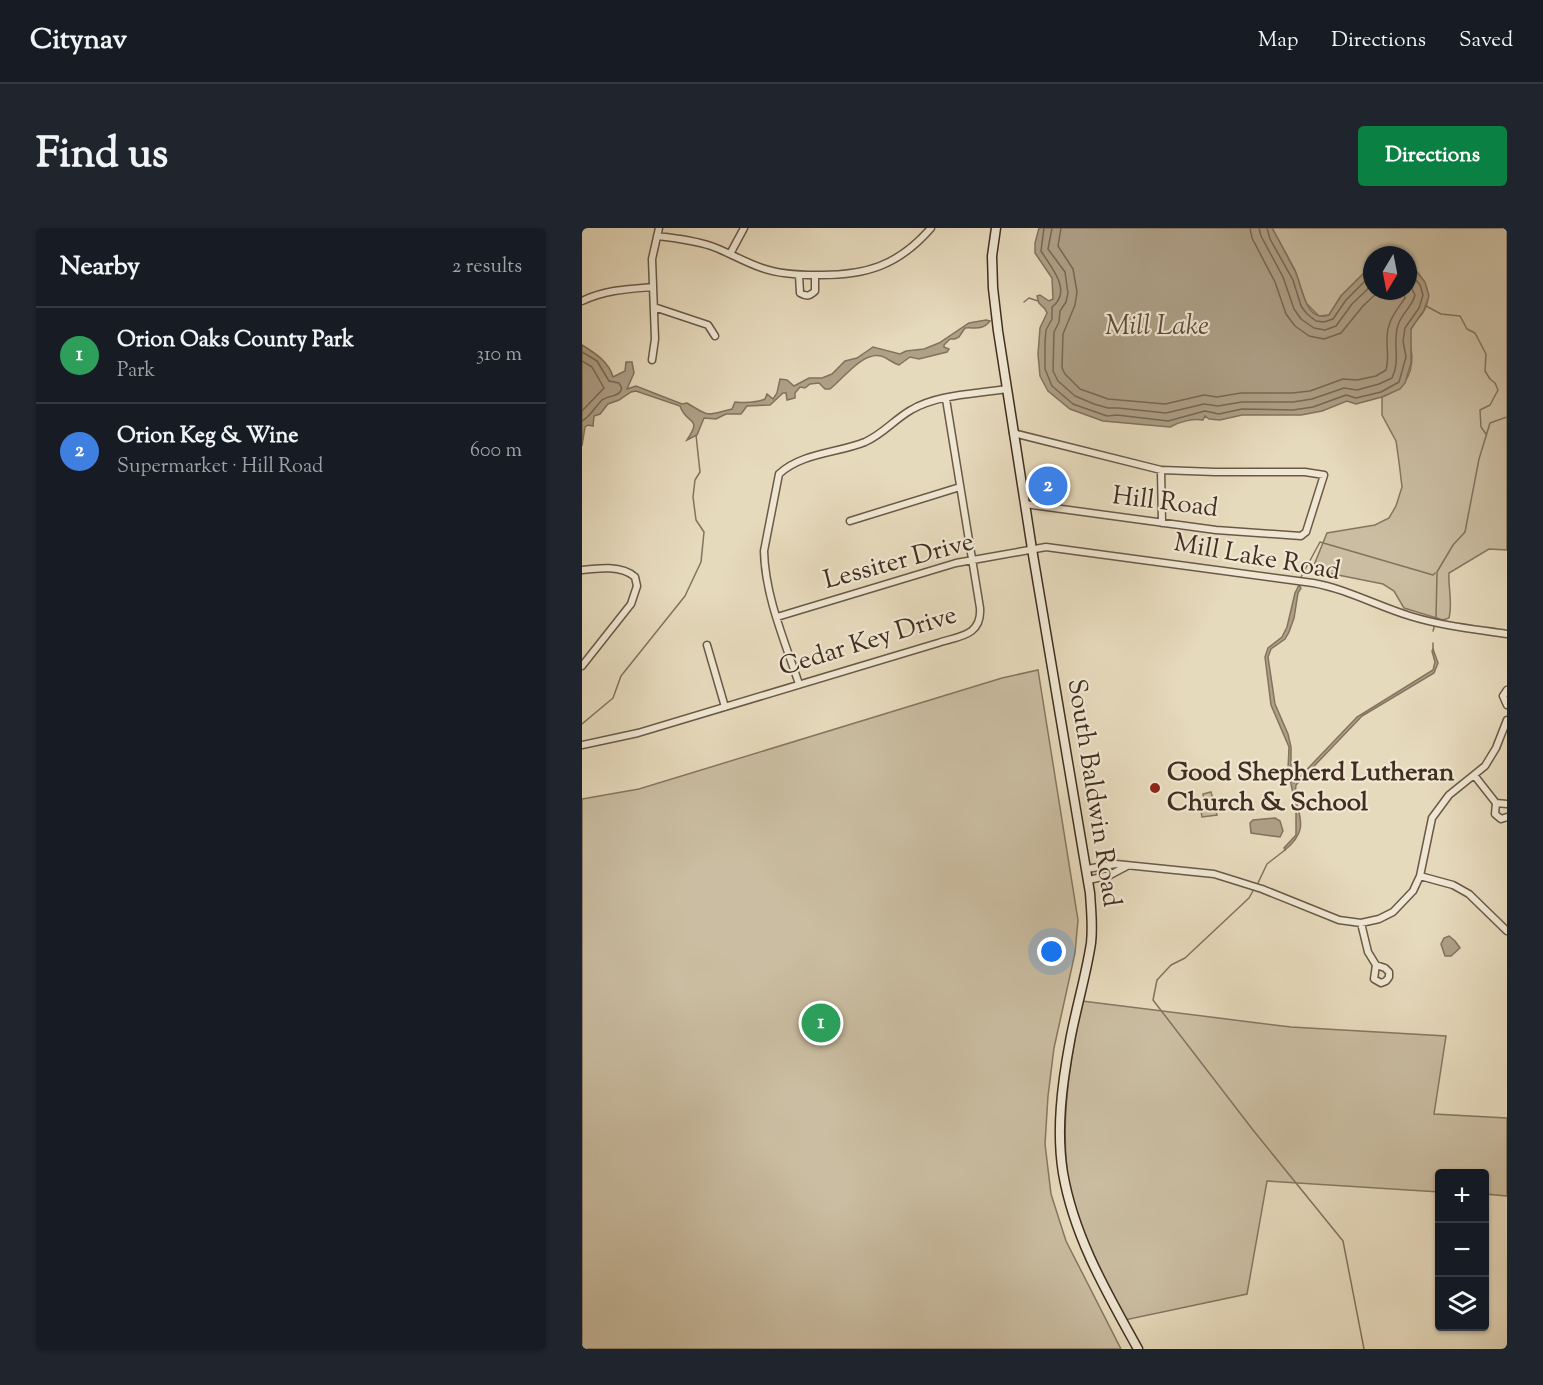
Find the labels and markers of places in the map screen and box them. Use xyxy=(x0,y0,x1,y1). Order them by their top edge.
pin: 2 xyxy=(1028,464,1068,508)
place label: Good Shepherd Lutheran Church & School xyxy=(1167,755,1455,822)
marker: Good Shepherd Lutheran Church & School xyxy=(1148,781,1162,795)
pin: 1 xyxy=(802,1000,840,1046)

